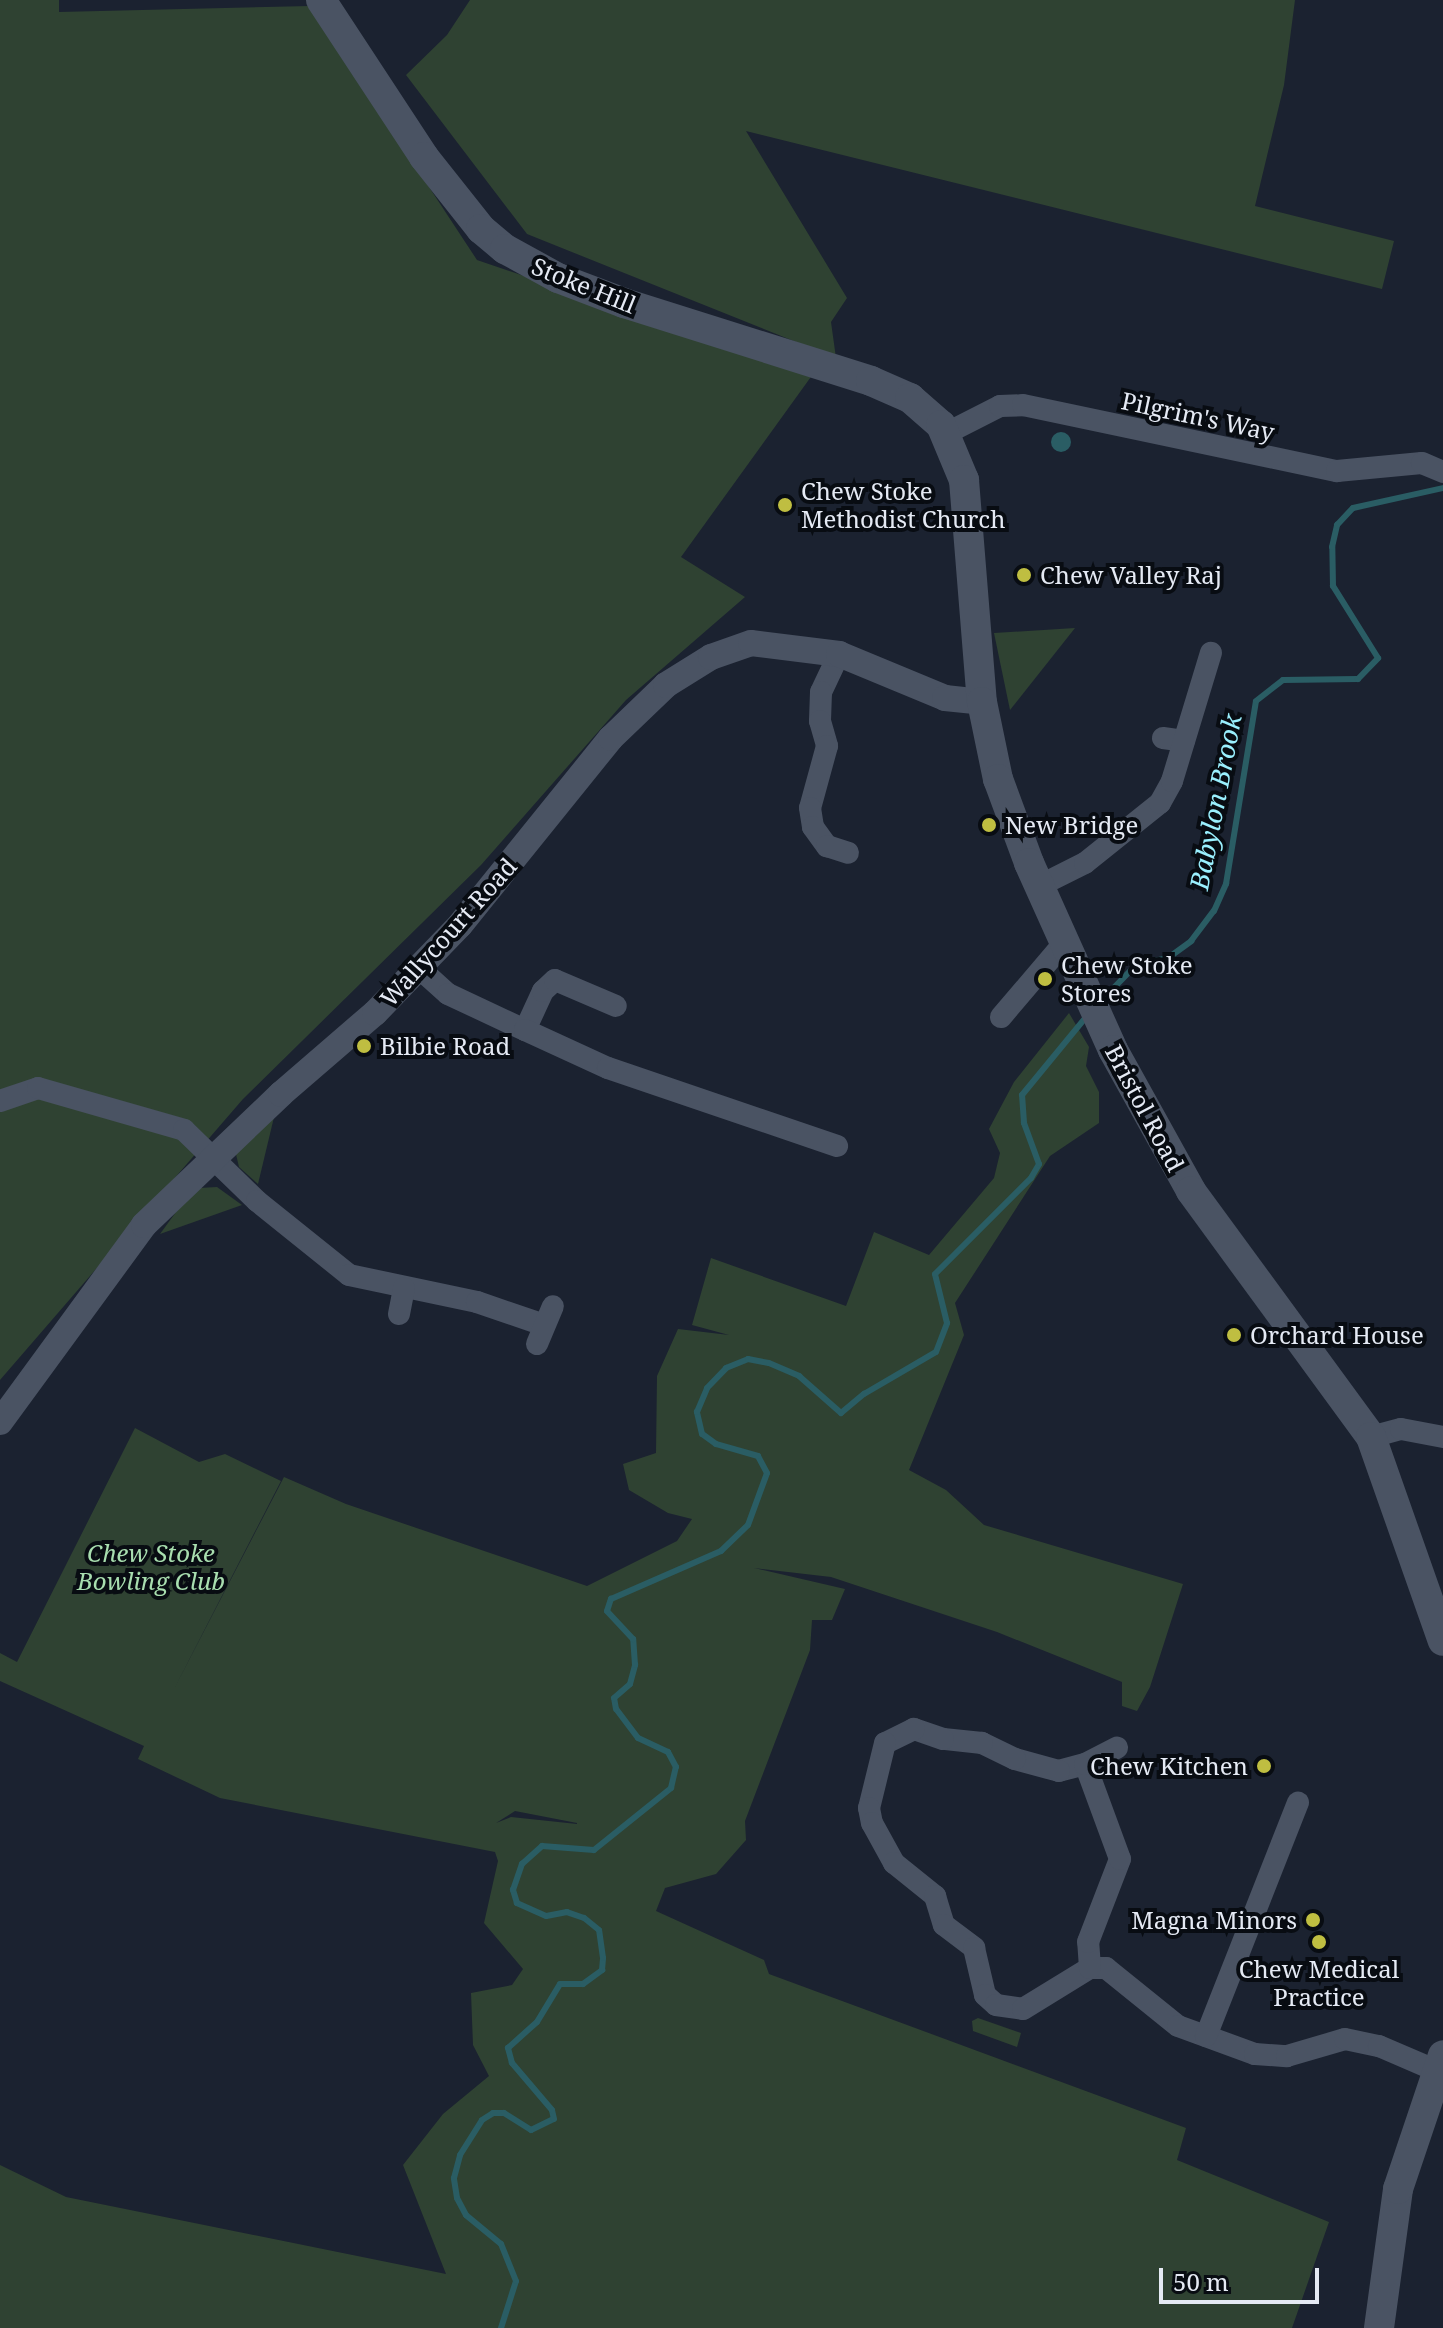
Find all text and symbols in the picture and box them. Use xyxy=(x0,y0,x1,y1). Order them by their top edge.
street label: Stoke Hill xyxy=(528,251,640,319)
street label: Pilgrim's Way xyxy=(1119,386,1277,446)
place label: Chew Stoke Methodist Church xyxy=(801,477,1005,533)
marker: Chew Stoke Methodist Church xyxy=(776,496,794,514)
place label: Chew Valley Raj xyxy=(1040,561,1222,589)
marker: Chew Valley Raj xyxy=(1015,566,1033,584)
water label: Babylon Brook xyxy=(1184,711,1248,893)
place label: New Bridge xyxy=(1005,811,1138,839)
marker: New Bridge xyxy=(980,816,998,834)
street label: Wallycourt Road xyxy=(374,852,522,1012)
place label: Chew Stoke Stores xyxy=(1061,951,1192,1007)
marker: Chew Stoke Stores xyxy=(1036,970,1054,988)
place label: Bilbie Road xyxy=(380,1032,510,1060)
marker: Bilbie Road xyxy=(355,1037,373,1055)
street label: Bristol Road xyxy=(1100,1040,1190,1176)
place label: Orchard House xyxy=(1250,1321,1424,1349)
marker: Orchard House xyxy=(1225,1326,1243,1344)
park label: Chew Stoke Bowling Club xyxy=(77,1539,225,1595)
place label: Chew Kitchen xyxy=(1090,1752,1248,1780)
marker: Chew Kitchen xyxy=(1255,1757,1273,1775)
place label: Magna Minors xyxy=(1131,1906,1297,1934)
marker: Magna Minors xyxy=(1304,1911,1322,1929)
marker: Chew Medical Practice xyxy=(1310,1933,1328,1951)
place label: Chew Medical Practice xyxy=(1239,1955,1399,2011)
scale bar xyxy=(1163,2252,1323,2302)
text: 50 m xyxy=(1173,2265,1229,2298)

